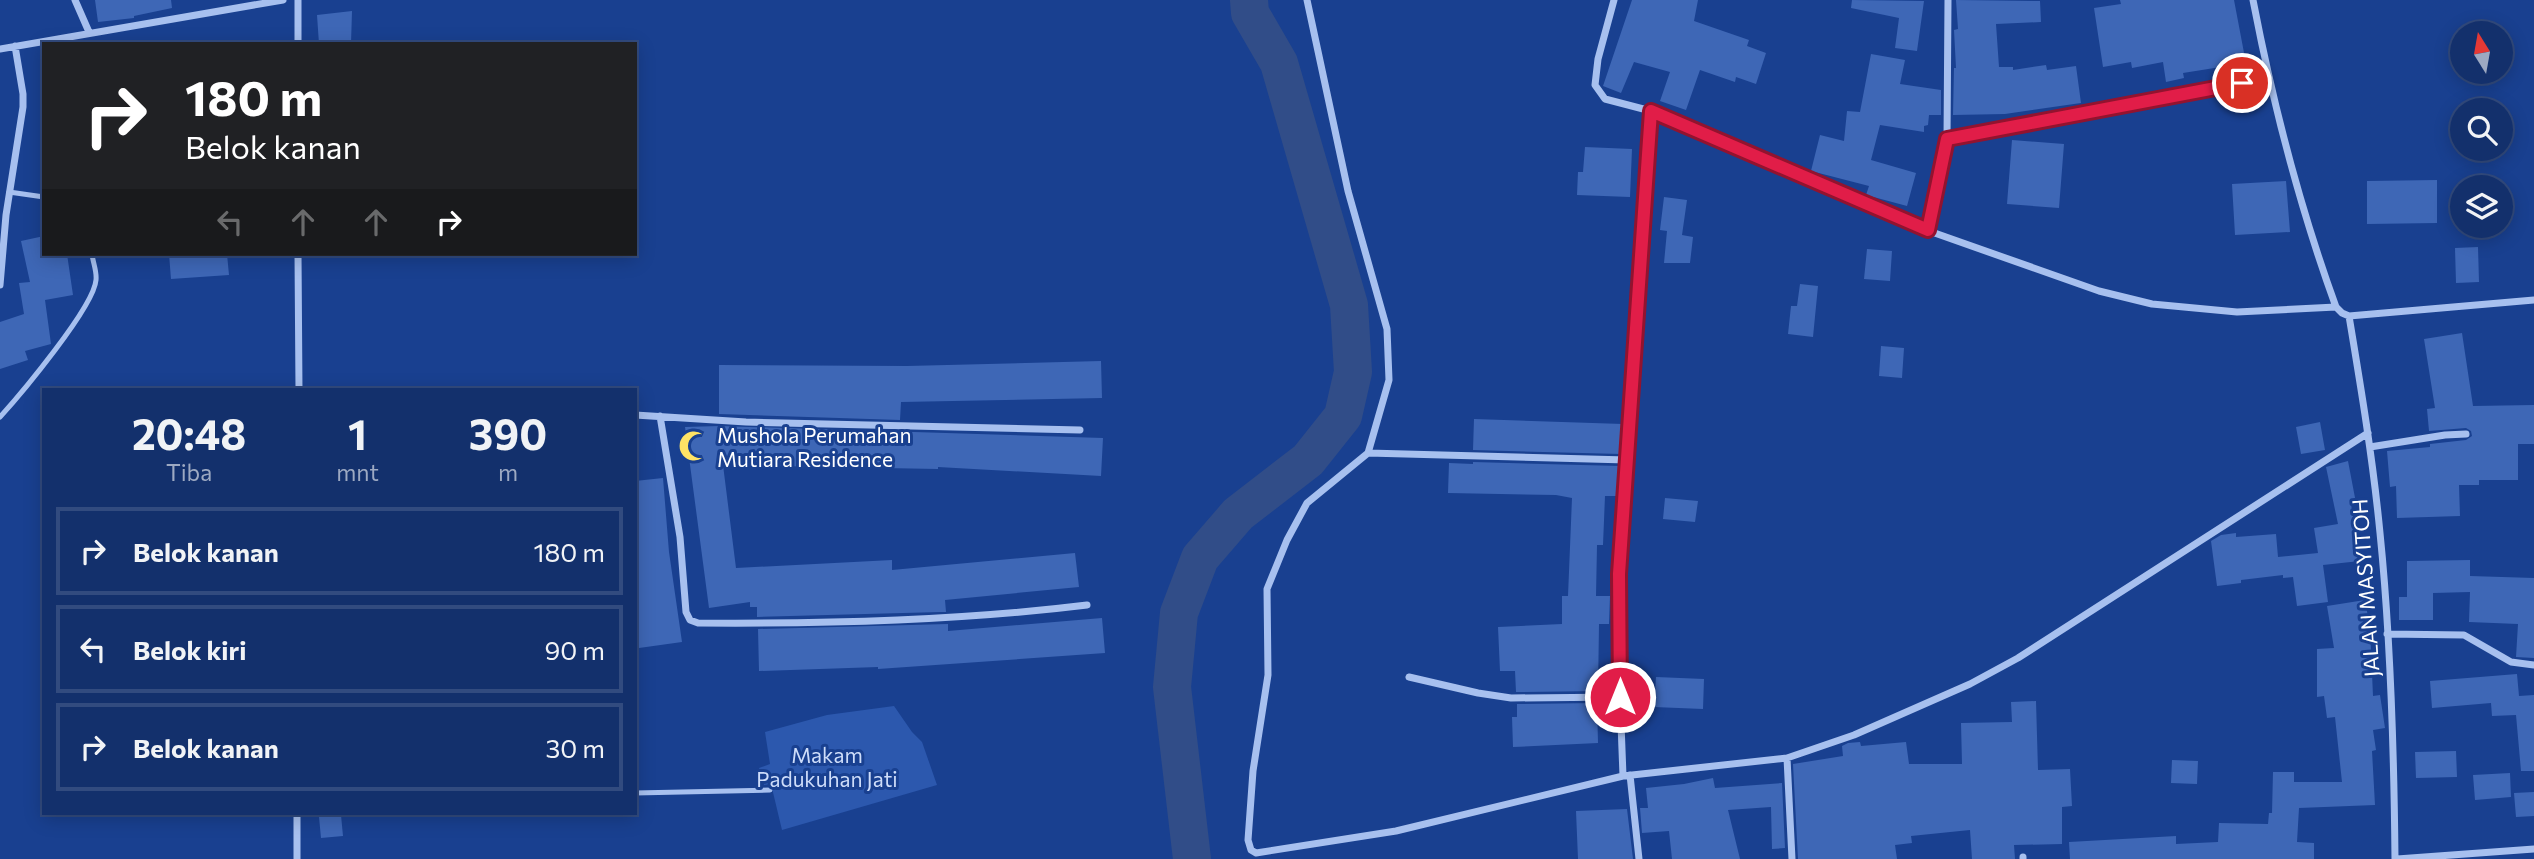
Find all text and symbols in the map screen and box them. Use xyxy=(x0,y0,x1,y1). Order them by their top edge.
north arrow xyxy=(2450,21,2513,84)
map controls xyxy=(2450,21,2513,238)
pin xyxy=(2212,53,2272,113)
icon: arrive xyxy=(2223,64,2261,102)
text: 180 m xyxy=(185,66,322,126)
icon: right xyxy=(70,70,161,161)
button: search xyxy=(2450,98,2513,161)
text: Belok kanan xyxy=(185,126,361,166)
button: layers xyxy=(2450,175,2513,238)
icon: left xyxy=(211,203,249,241)
icon: ahead xyxy=(284,203,322,241)
icon: ahead xyxy=(357,203,395,241)
icon: right xyxy=(430,203,468,241)
text: 20:48 xyxy=(132,407,246,459)
text: 1 xyxy=(348,407,367,459)
text: 390 xyxy=(469,407,547,459)
place label: Mushola Perumahan Mutiara Residence xyxy=(717,422,912,471)
mosque icon: Mushola Perumahan Mutiara Residence xyxy=(677,429,711,463)
text: Tiba xyxy=(166,458,212,486)
text: mnt xyxy=(336,458,379,486)
text: m xyxy=(498,458,518,486)
street label: JALAN MASYITOH xyxy=(2346,498,2384,678)
icon: right xyxy=(74,532,112,570)
text: Belok kanan xyxy=(133,536,279,567)
text: 180 m xyxy=(533,536,605,567)
icon: left xyxy=(74,630,112,668)
text: Belok kiri xyxy=(133,634,247,665)
text: 90 m xyxy=(545,634,605,665)
position arrow xyxy=(1583,660,1657,734)
icon: right xyxy=(74,728,112,766)
text: Belok kanan xyxy=(133,732,279,763)
text: 30 m xyxy=(546,732,605,763)
park label: Makam Padukuhan Jati xyxy=(756,742,898,791)

